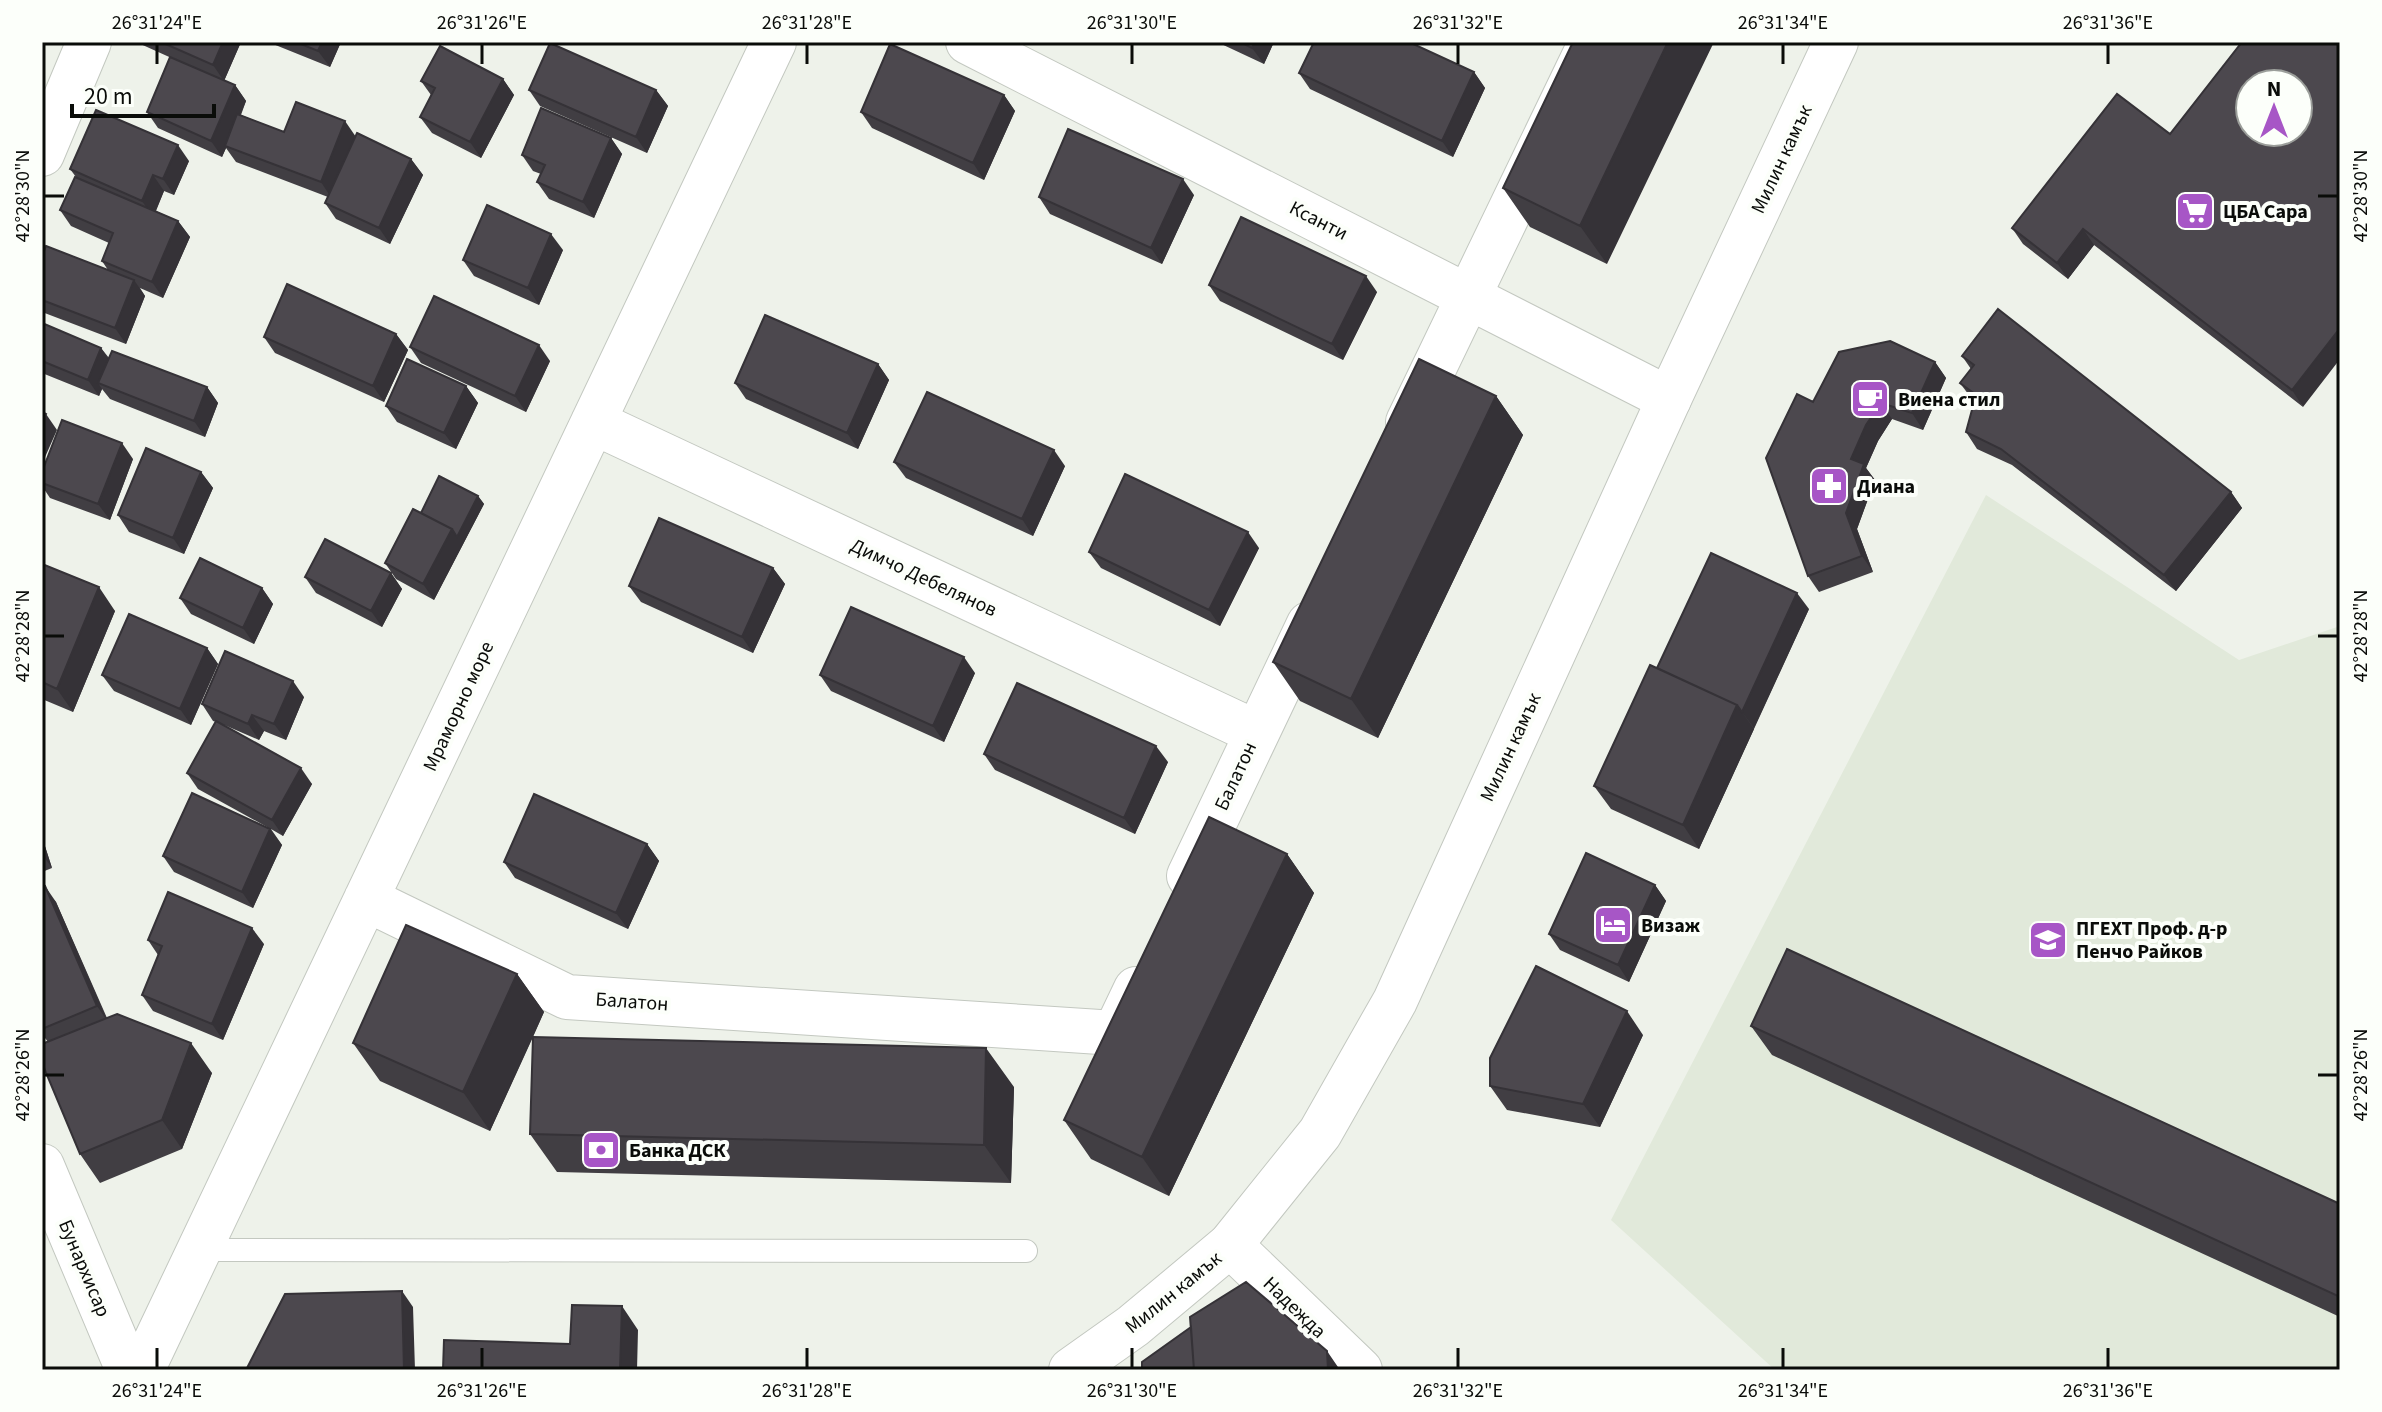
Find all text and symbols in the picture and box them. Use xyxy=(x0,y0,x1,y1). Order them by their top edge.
text: 26°31'24"E xyxy=(112,9,202,37)
text: 26°31'26"E xyxy=(437,9,527,37)
text: 26°31'28"E xyxy=(762,9,852,37)
text: 26°31'30"E xyxy=(1087,9,1177,37)
text: 26°31'32"E xyxy=(1413,9,1503,37)
text: 26°31'34"E xyxy=(1738,9,1828,37)
text: 26°31'36"E xyxy=(2063,9,2153,37)
scale bar xyxy=(72,68,214,118)
north arrow xyxy=(2234,68,2314,148)
text: N xyxy=(2267,73,2281,105)
text: 20 m xyxy=(84,79,133,114)
street label: Милин камък xyxy=(1744,100,1819,218)
text: 42°28'30"N xyxy=(9,150,37,242)
text: 42°28'30"N xyxy=(2347,150,2375,242)
supermarket icon: ЦБА Сара xyxy=(2174,190,2216,232)
street label: Ксанти xyxy=(1284,194,1353,247)
place label: ЦБА Сара xyxy=(2223,198,2308,226)
cafe icon: Виена стил xyxy=(1849,378,1891,420)
place label: Виена стил xyxy=(1898,386,2000,414)
pharmacy icon: Диана xyxy=(1808,465,1850,507)
place label: Диана xyxy=(1857,473,1915,501)
street label: Димчо Дебелянов xyxy=(846,532,1001,624)
text: 42°28'28"N xyxy=(9,590,37,682)
text: 42°28'28"N xyxy=(2347,590,2375,682)
street label: Мраморно море xyxy=(416,637,501,776)
street label: Милин камък xyxy=(1473,688,1548,806)
street label: Балатон xyxy=(1208,737,1264,815)
hotel icon: Визаж xyxy=(1592,904,1634,946)
place label: Визаж xyxy=(1641,912,1701,940)
place label: ПГЕХТ Проф. д-р Пенчо Райков xyxy=(2076,915,2228,966)
school or university icon: ПГЕХТ Проф. д-р Пенчо Райков xyxy=(2027,919,2069,961)
street label: Балатон xyxy=(594,985,669,1019)
text: 42°28'26"N xyxy=(9,1029,37,1121)
text: 42°28'26"N xyxy=(2347,1029,2375,1121)
bank icon: Банка ДСК xyxy=(580,1129,622,1171)
place label: Банка ДСК xyxy=(629,1137,726,1165)
street label: Бунархисар xyxy=(51,1215,117,1321)
street label: Милин камък xyxy=(1119,1245,1228,1341)
street label: Надежда xyxy=(1256,1270,1332,1345)
text: 26°31'24"E xyxy=(112,1377,202,1405)
text: 26°31'26"E xyxy=(437,1377,527,1405)
text: 26°31'28"E xyxy=(762,1377,852,1405)
text: 26°31'30"E xyxy=(1087,1377,1177,1405)
text: 26°31'32"E xyxy=(1413,1377,1503,1405)
text: 26°31'34"E xyxy=(1738,1377,1828,1405)
text: 26°31'36"E xyxy=(2063,1377,2153,1405)

